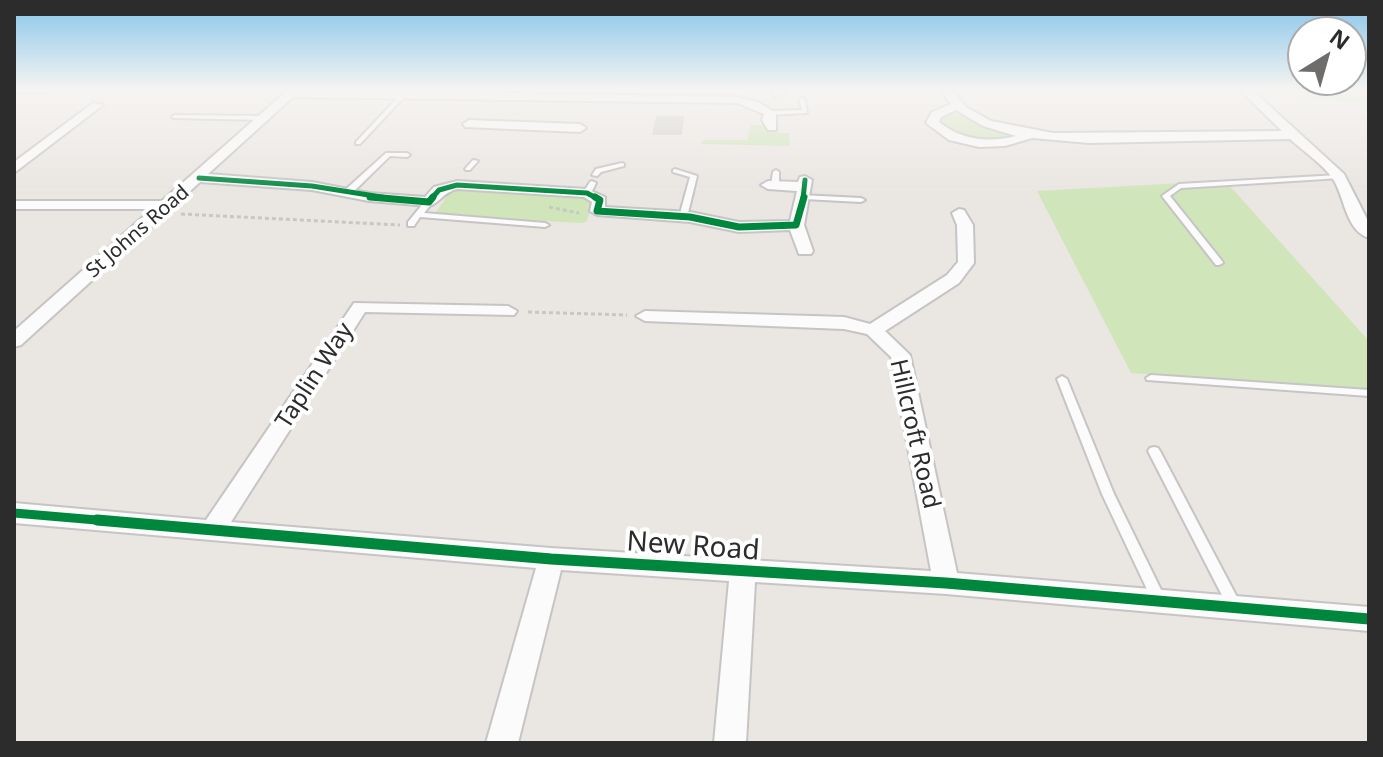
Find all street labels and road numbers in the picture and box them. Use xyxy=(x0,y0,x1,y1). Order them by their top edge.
street label: St Johns Road xyxy=(82,181,194,283)
street label: Taplin Way xyxy=(270,318,360,434)
street label: Hillcroft Road xyxy=(883,356,945,512)
street label: New Road xyxy=(625,526,761,568)

